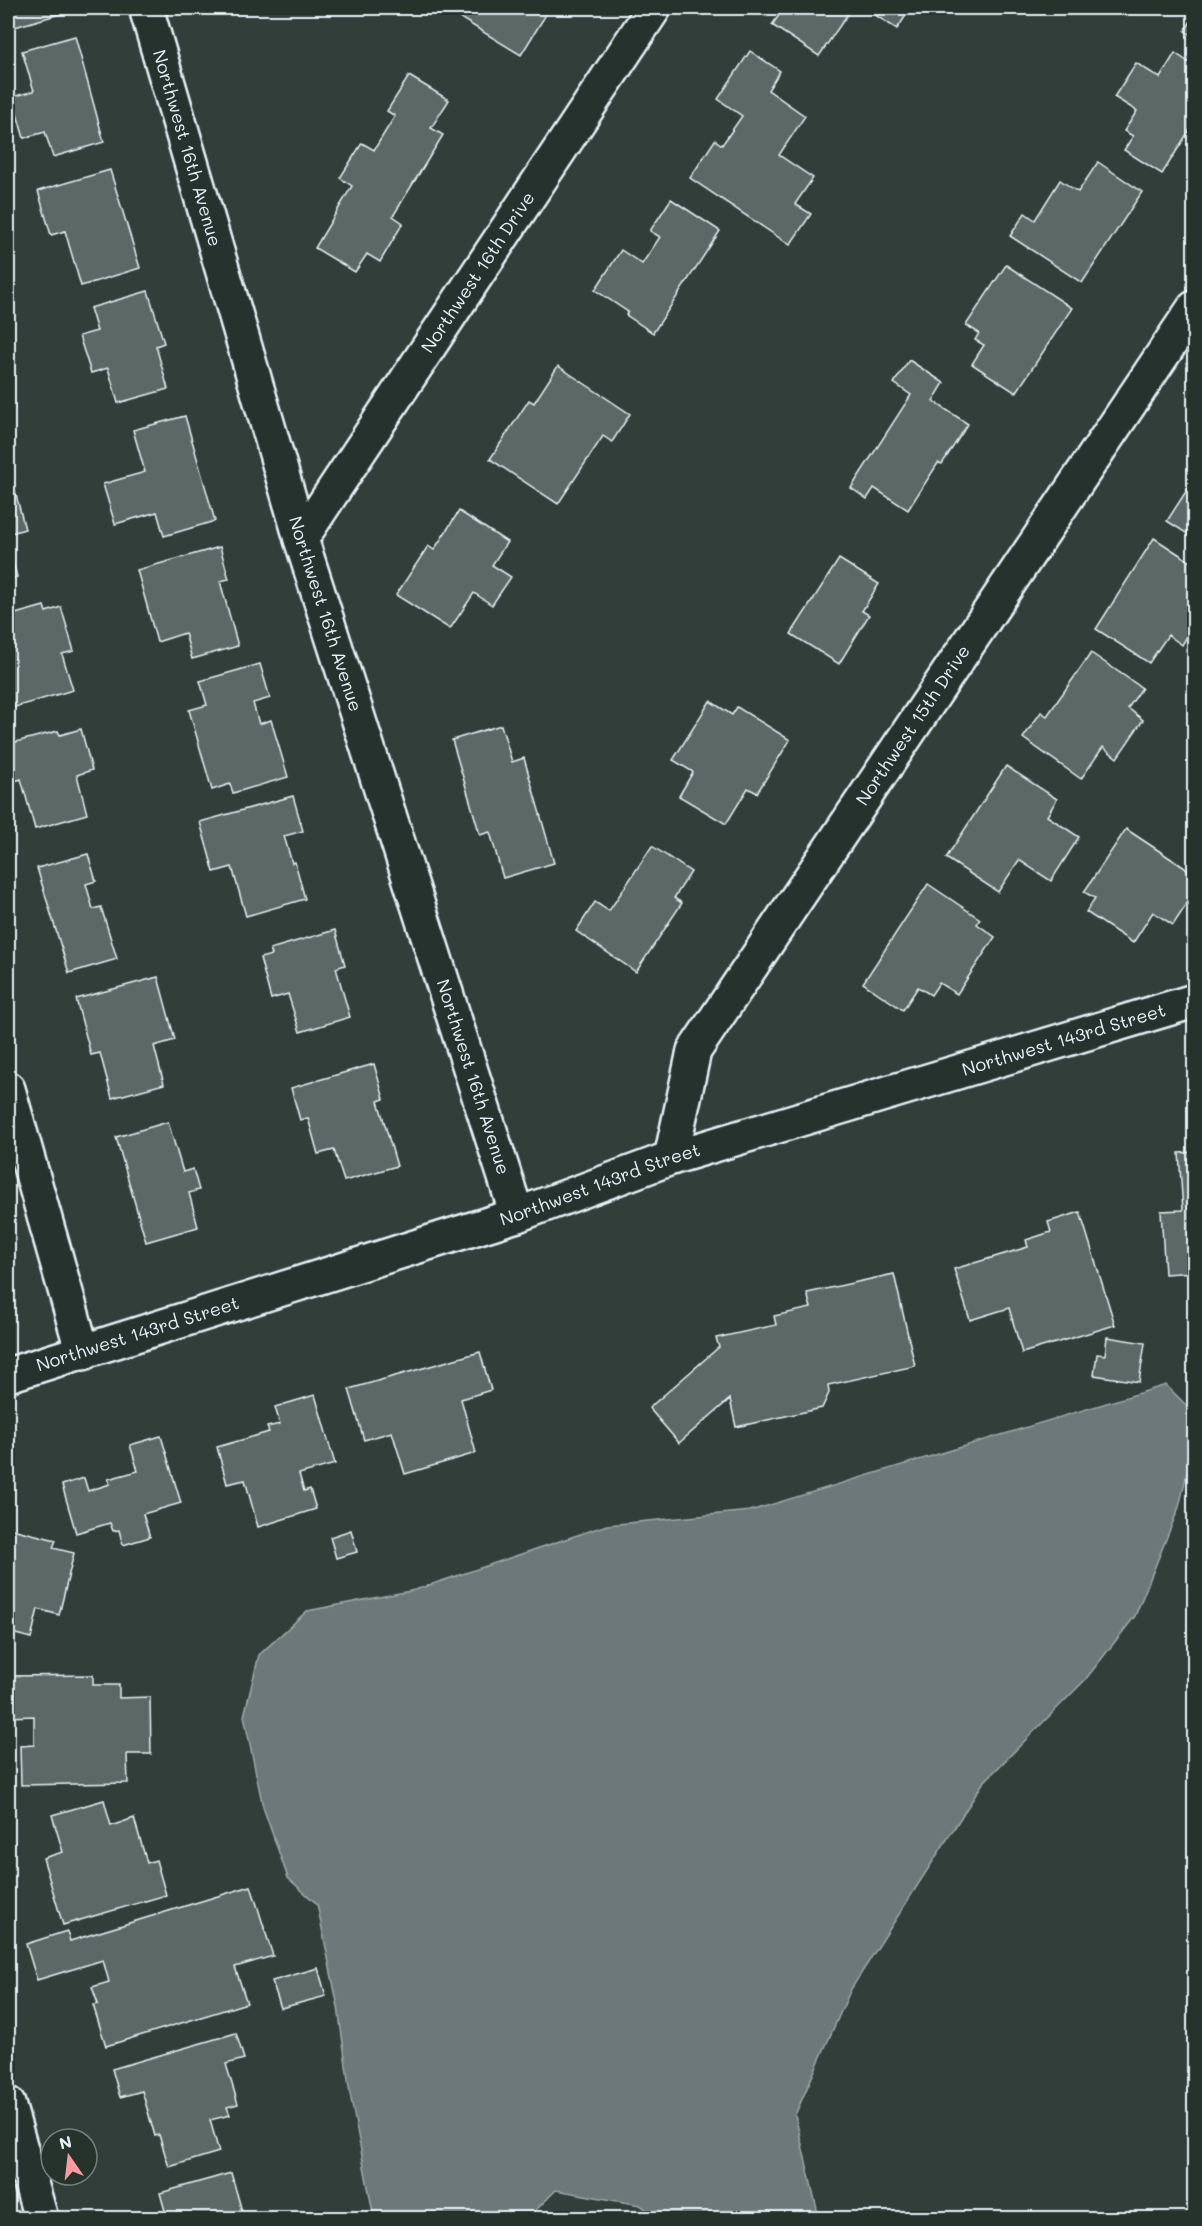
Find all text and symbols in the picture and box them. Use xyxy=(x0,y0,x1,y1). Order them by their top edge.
street label: Northwest 16th Avenue xyxy=(148,47,228,249)
street label: Northwest 16th Drive xyxy=(415,187,540,357)
street label: Northwest 16th Avenue xyxy=(284,513,368,715)
street label: Northwest 15th Drive xyxy=(850,640,975,810)
street label: Northwest 16th Avenue xyxy=(431,976,516,1177)
street label: Northwest 143rd Street xyxy=(959,997,1168,1081)
street label: Northwest 143rd Street xyxy=(497,1137,703,1231)
street label: Northwest 143rd Street xyxy=(33,1290,242,1376)
north arrow xyxy=(39,2127,99,2187)
text: N xyxy=(57,2130,74,2154)

